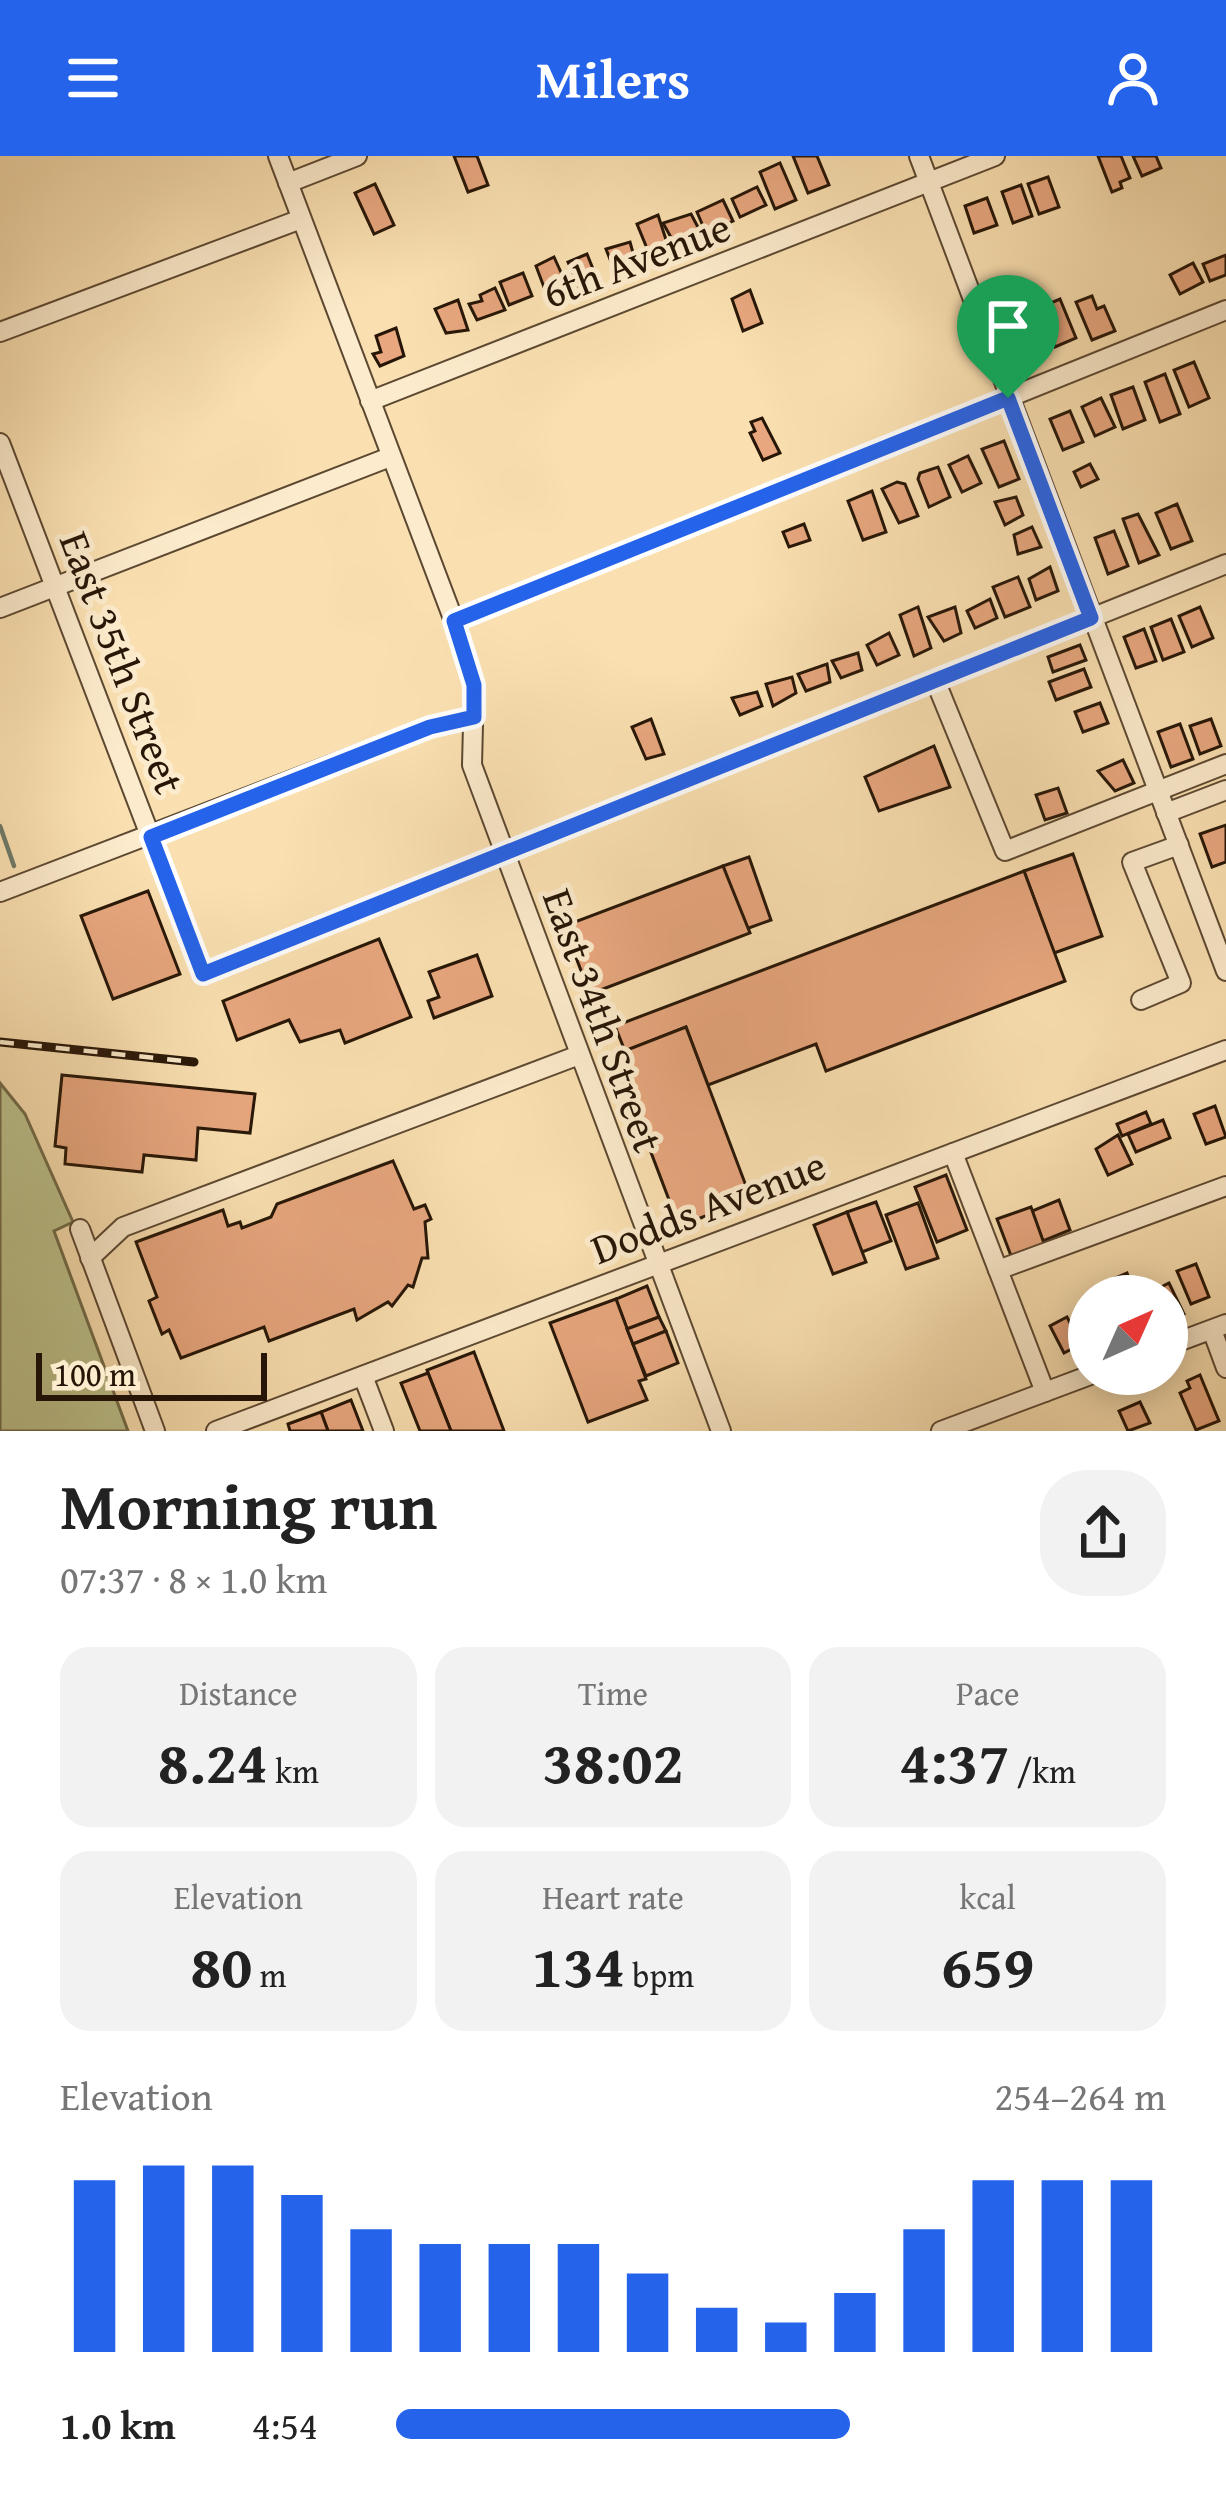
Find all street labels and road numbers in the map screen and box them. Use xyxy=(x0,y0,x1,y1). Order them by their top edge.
street label: 6th Avenue xyxy=(533,195,739,323)
street label: East 35th Street xyxy=(45,522,201,802)
street label: East 34th Street xyxy=(528,880,680,1160)
street label: Dodds Avenue xyxy=(582,1133,834,1279)

